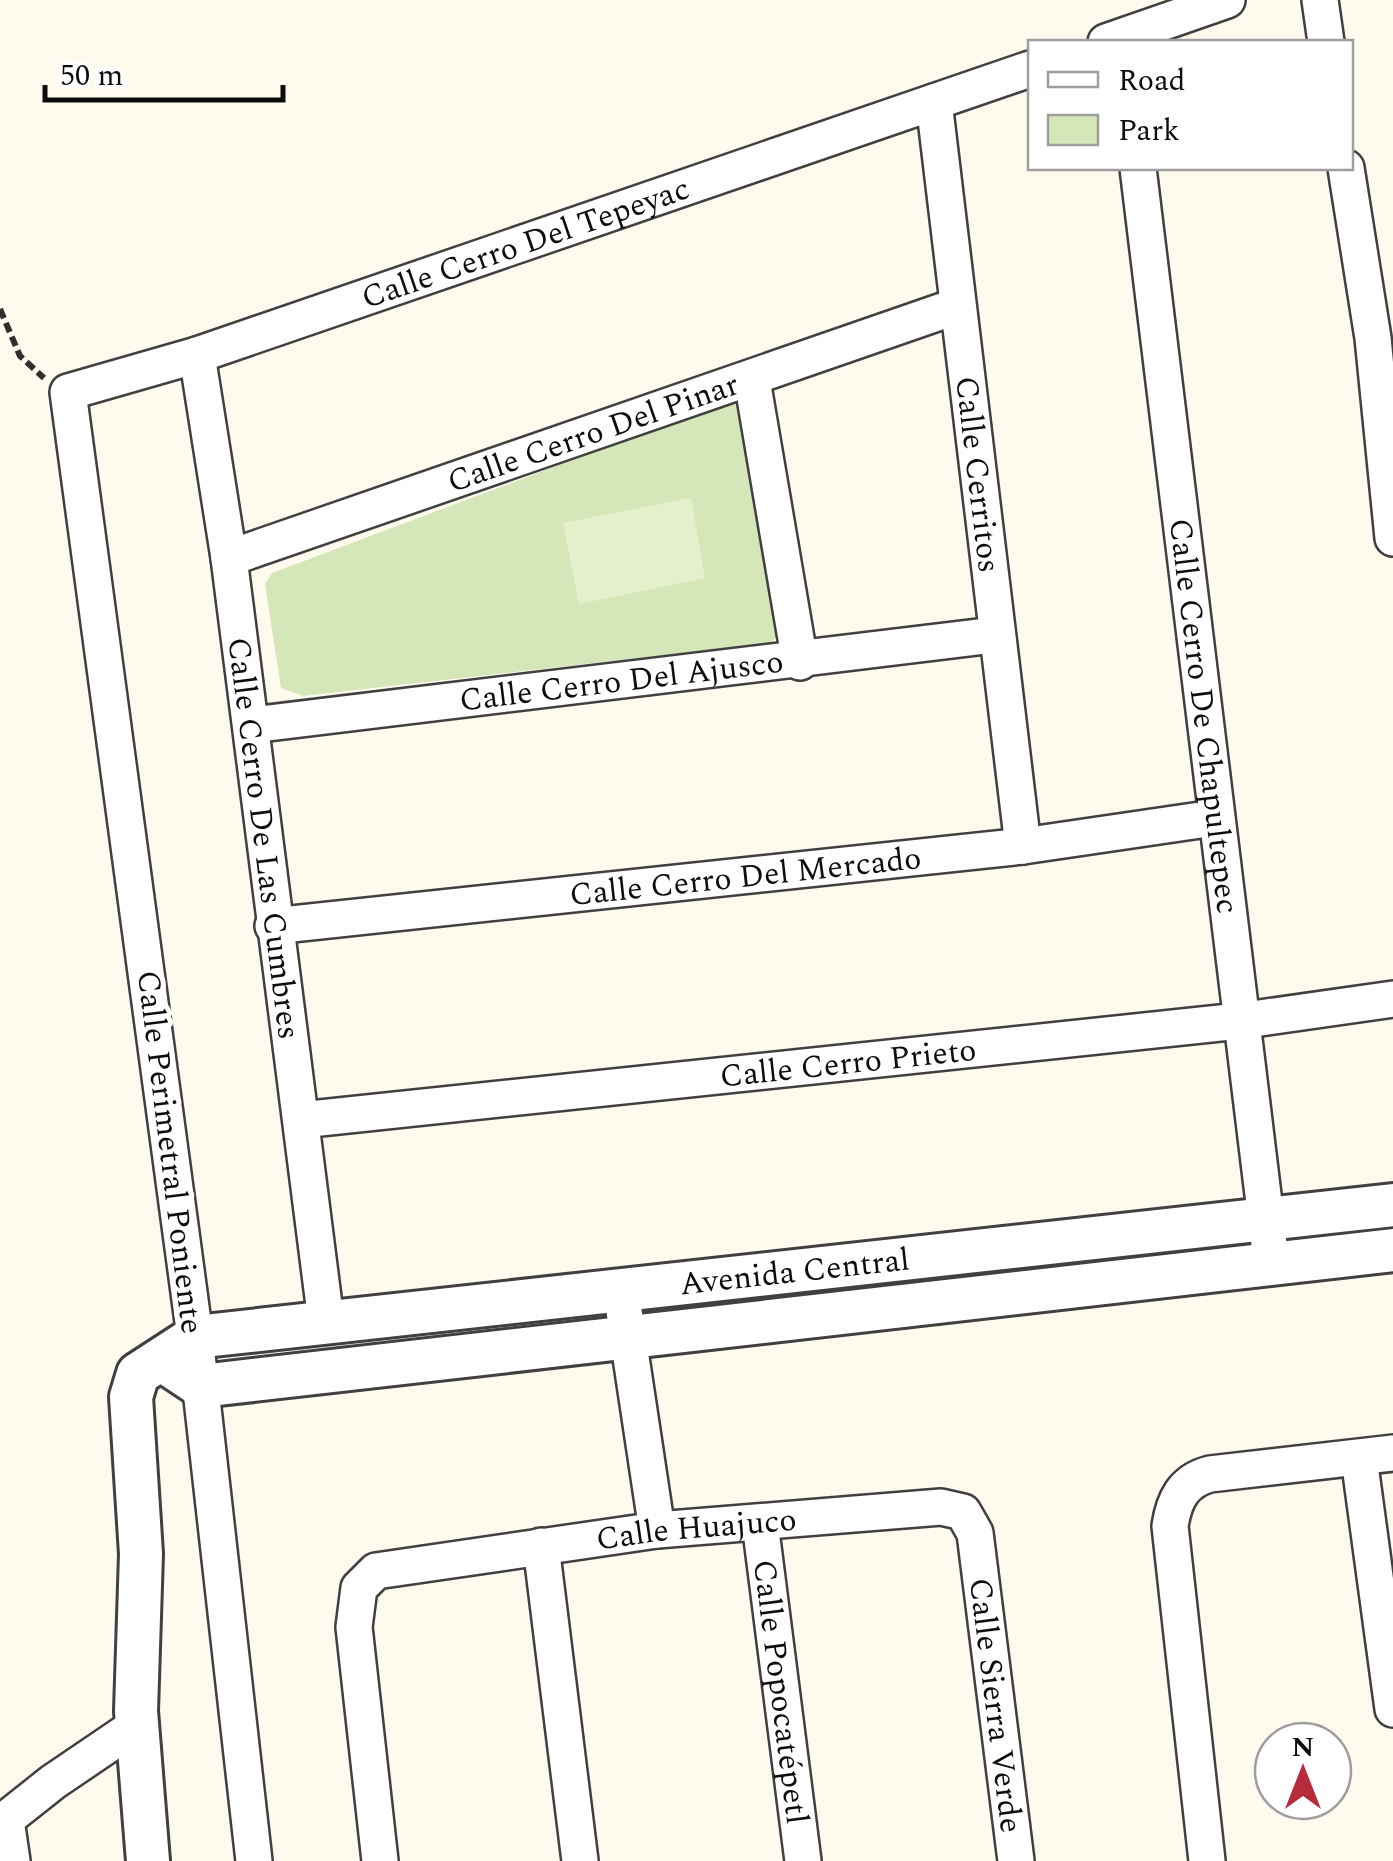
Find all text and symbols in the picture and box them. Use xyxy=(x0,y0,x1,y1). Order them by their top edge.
scale bar xyxy=(45,40,282,102)
legend xyxy=(1028,40,1353,170)
text: 50 m xyxy=(60,53,123,99)
text: Road xyxy=(1118,58,1186,104)
text: Park xyxy=(1118,108,1180,154)
street label: Calle Cerro Del Tepeyac xyxy=(355,165,696,323)
street label: Calle Cerro Del Pinar xyxy=(441,360,746,507)
street label: Calle Cerritos xyxy=(941,373,1013,576)
street label: Calle Cerro De Chapultepec xyxy=(1155,516,1252,917)
street label: Calle Cerro De Las Cumbres xyxy=(213,634,313,1042)
street label: Calle Cerro Del Ajusco xyxy=(457,638,786,726)
street label: Calle Cerro Del Mercado xyxy=(567,834,924,920)
street label: Calle Perimetral Poniente xyxy=(123,968,216,1337)
street label: Calle Cerro Prieto xyxy=(717,1026,979,1102)
street label: Avenida Central xyxy=(677,1235,912,1309)
street label: Calle Huajuco xyxy=(593,1496,798,1565)
street label: Calle Popocatépetl xyxy=(739,1557,821,1827)
street label: Calle Sierra Verde xyxy=(955,1575,1035,1836)
north arrow xyxy=(1253,1721,1353,1821)
text: N xyxy=(1292,1726,1314,1769)

